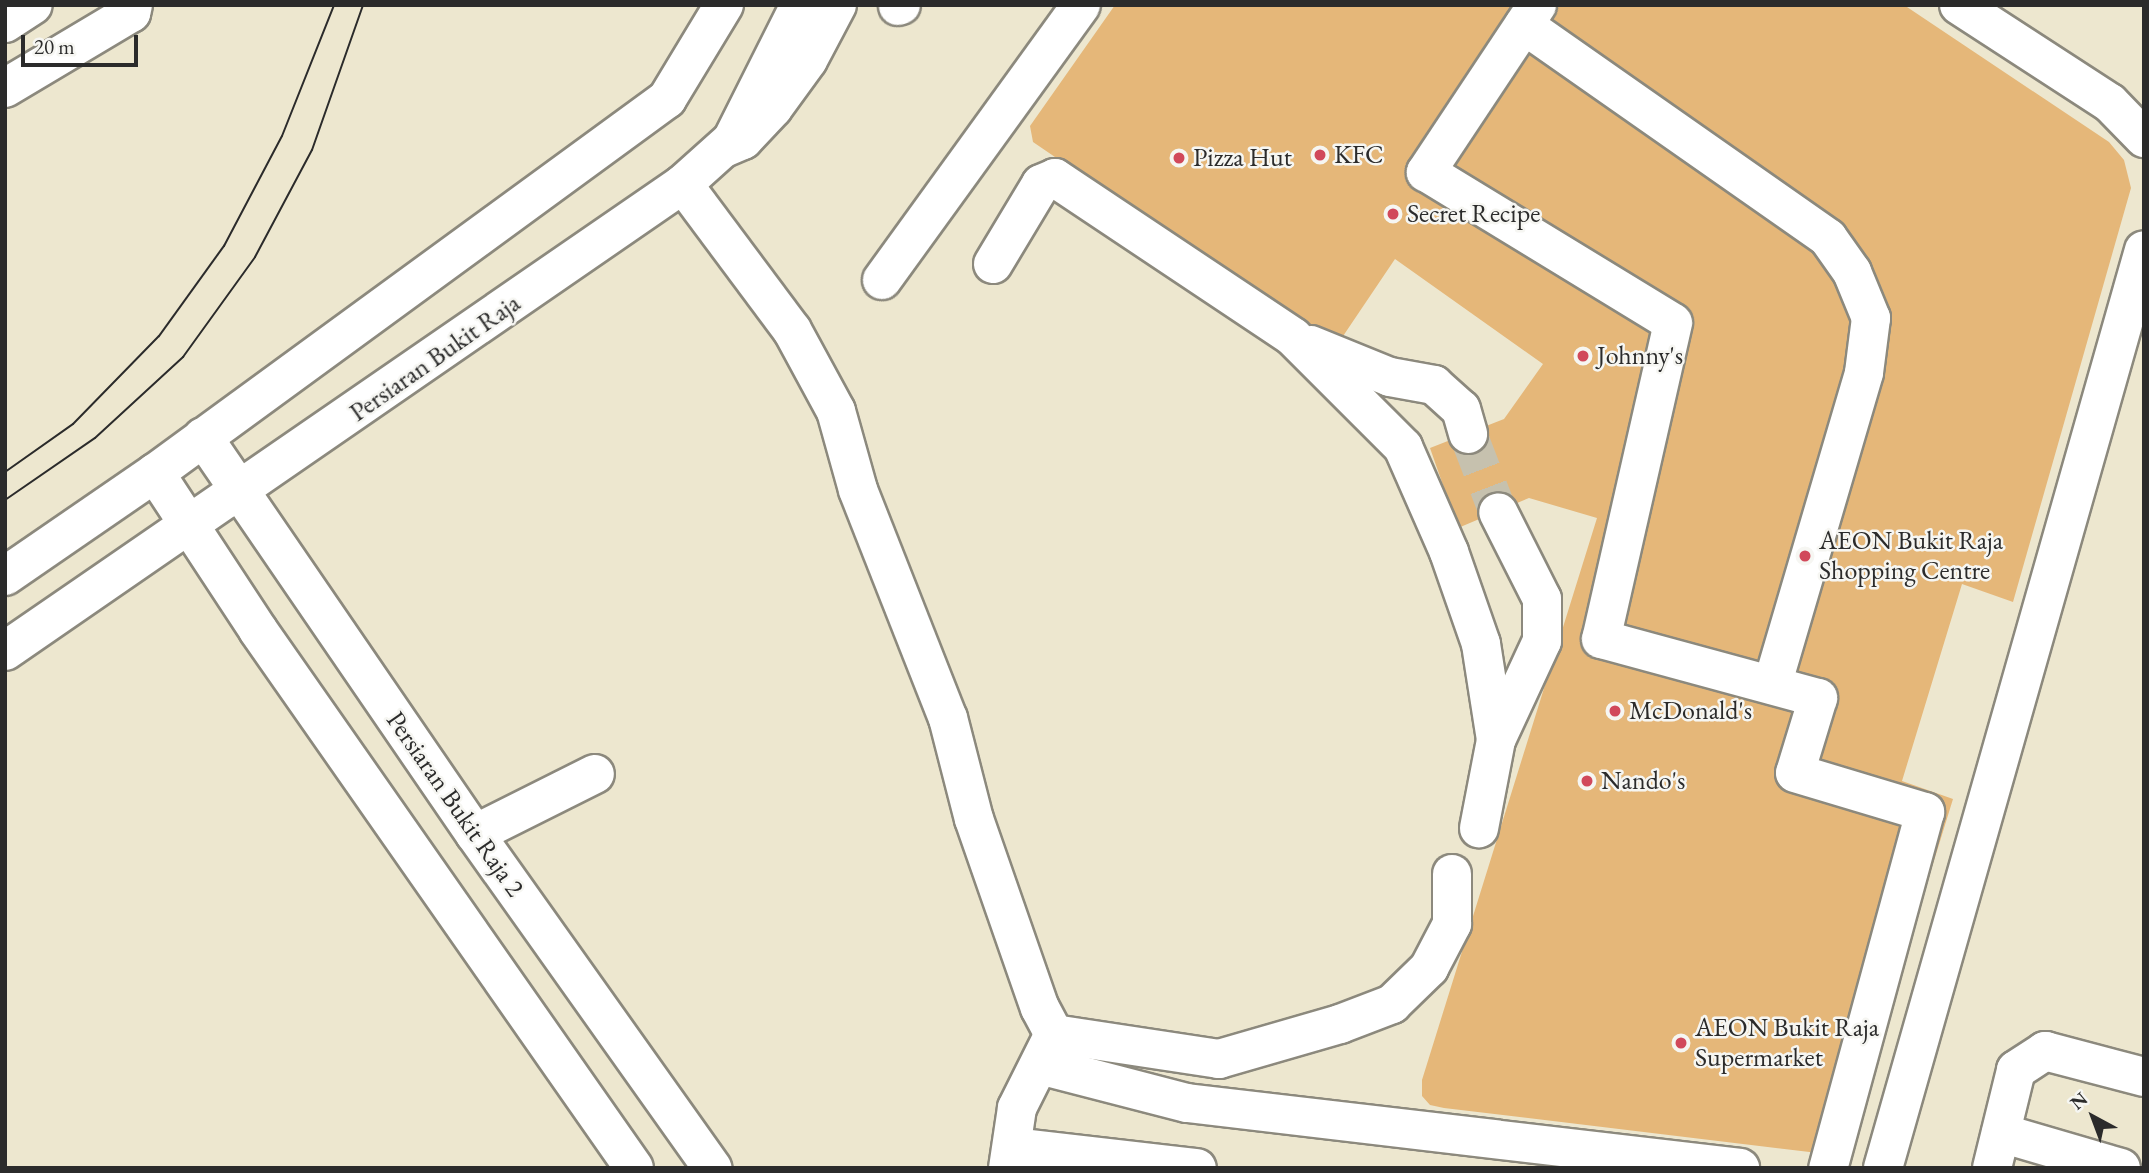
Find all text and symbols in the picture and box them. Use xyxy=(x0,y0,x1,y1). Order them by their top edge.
scale bar xyxy=(24,21,142,65)
text: 20 m xyxy=(34,33,75,60)
place label: KFC xyxy=(1334,139,1383,171)
place label: Pizza Hut xyxy=(1193,142,1292,174)
marker: KFC xyxy=(1312,147,1328,163)
marker: Pizza Hut xyxy=(1171,150,1187,166)
place label: Secret Recipe xyxy=(1407,198,1540,230)
marker: Secret Recipe xyxy=(1385,206,1401,222)
street label: Persiaran Bukit Raja xyxy=(344,288,526,428)
place label: Johnny's xyxy=(1597,340,1683,372)
marker: Johnny's xyxy=(1575,348,1591,364)
place label: AEON Bukit Raja Shopping Centre xyxy=(1819,525,2003,586)
marker: AEON Bukit Raja Shopping Centre xyxy=(1797,548,1813,564)
place label: McDonald's xyxy=(1629,695,1752,727)
marker: McDonald's xyxy=(1607,703,1623,719)
street label: Persiaran Bukit Raja 2 xyxy=(380,706,530,902)
place label: Nando's xyxy=(1601,765,1685,797)
marker: Nando's xyxy=(1579,773,1595,789)
place label: AEON Bukit Raja Supermarket xyxy=(1695,1012,1879,1074)
marker: AEON Bukit Raja Supermarket xyxy=(1673,1035,1689,1051)
north arrow xyxy=(2058,1082,2128,1152)
text: N xyxy=(2065,1086,2093,1115)

